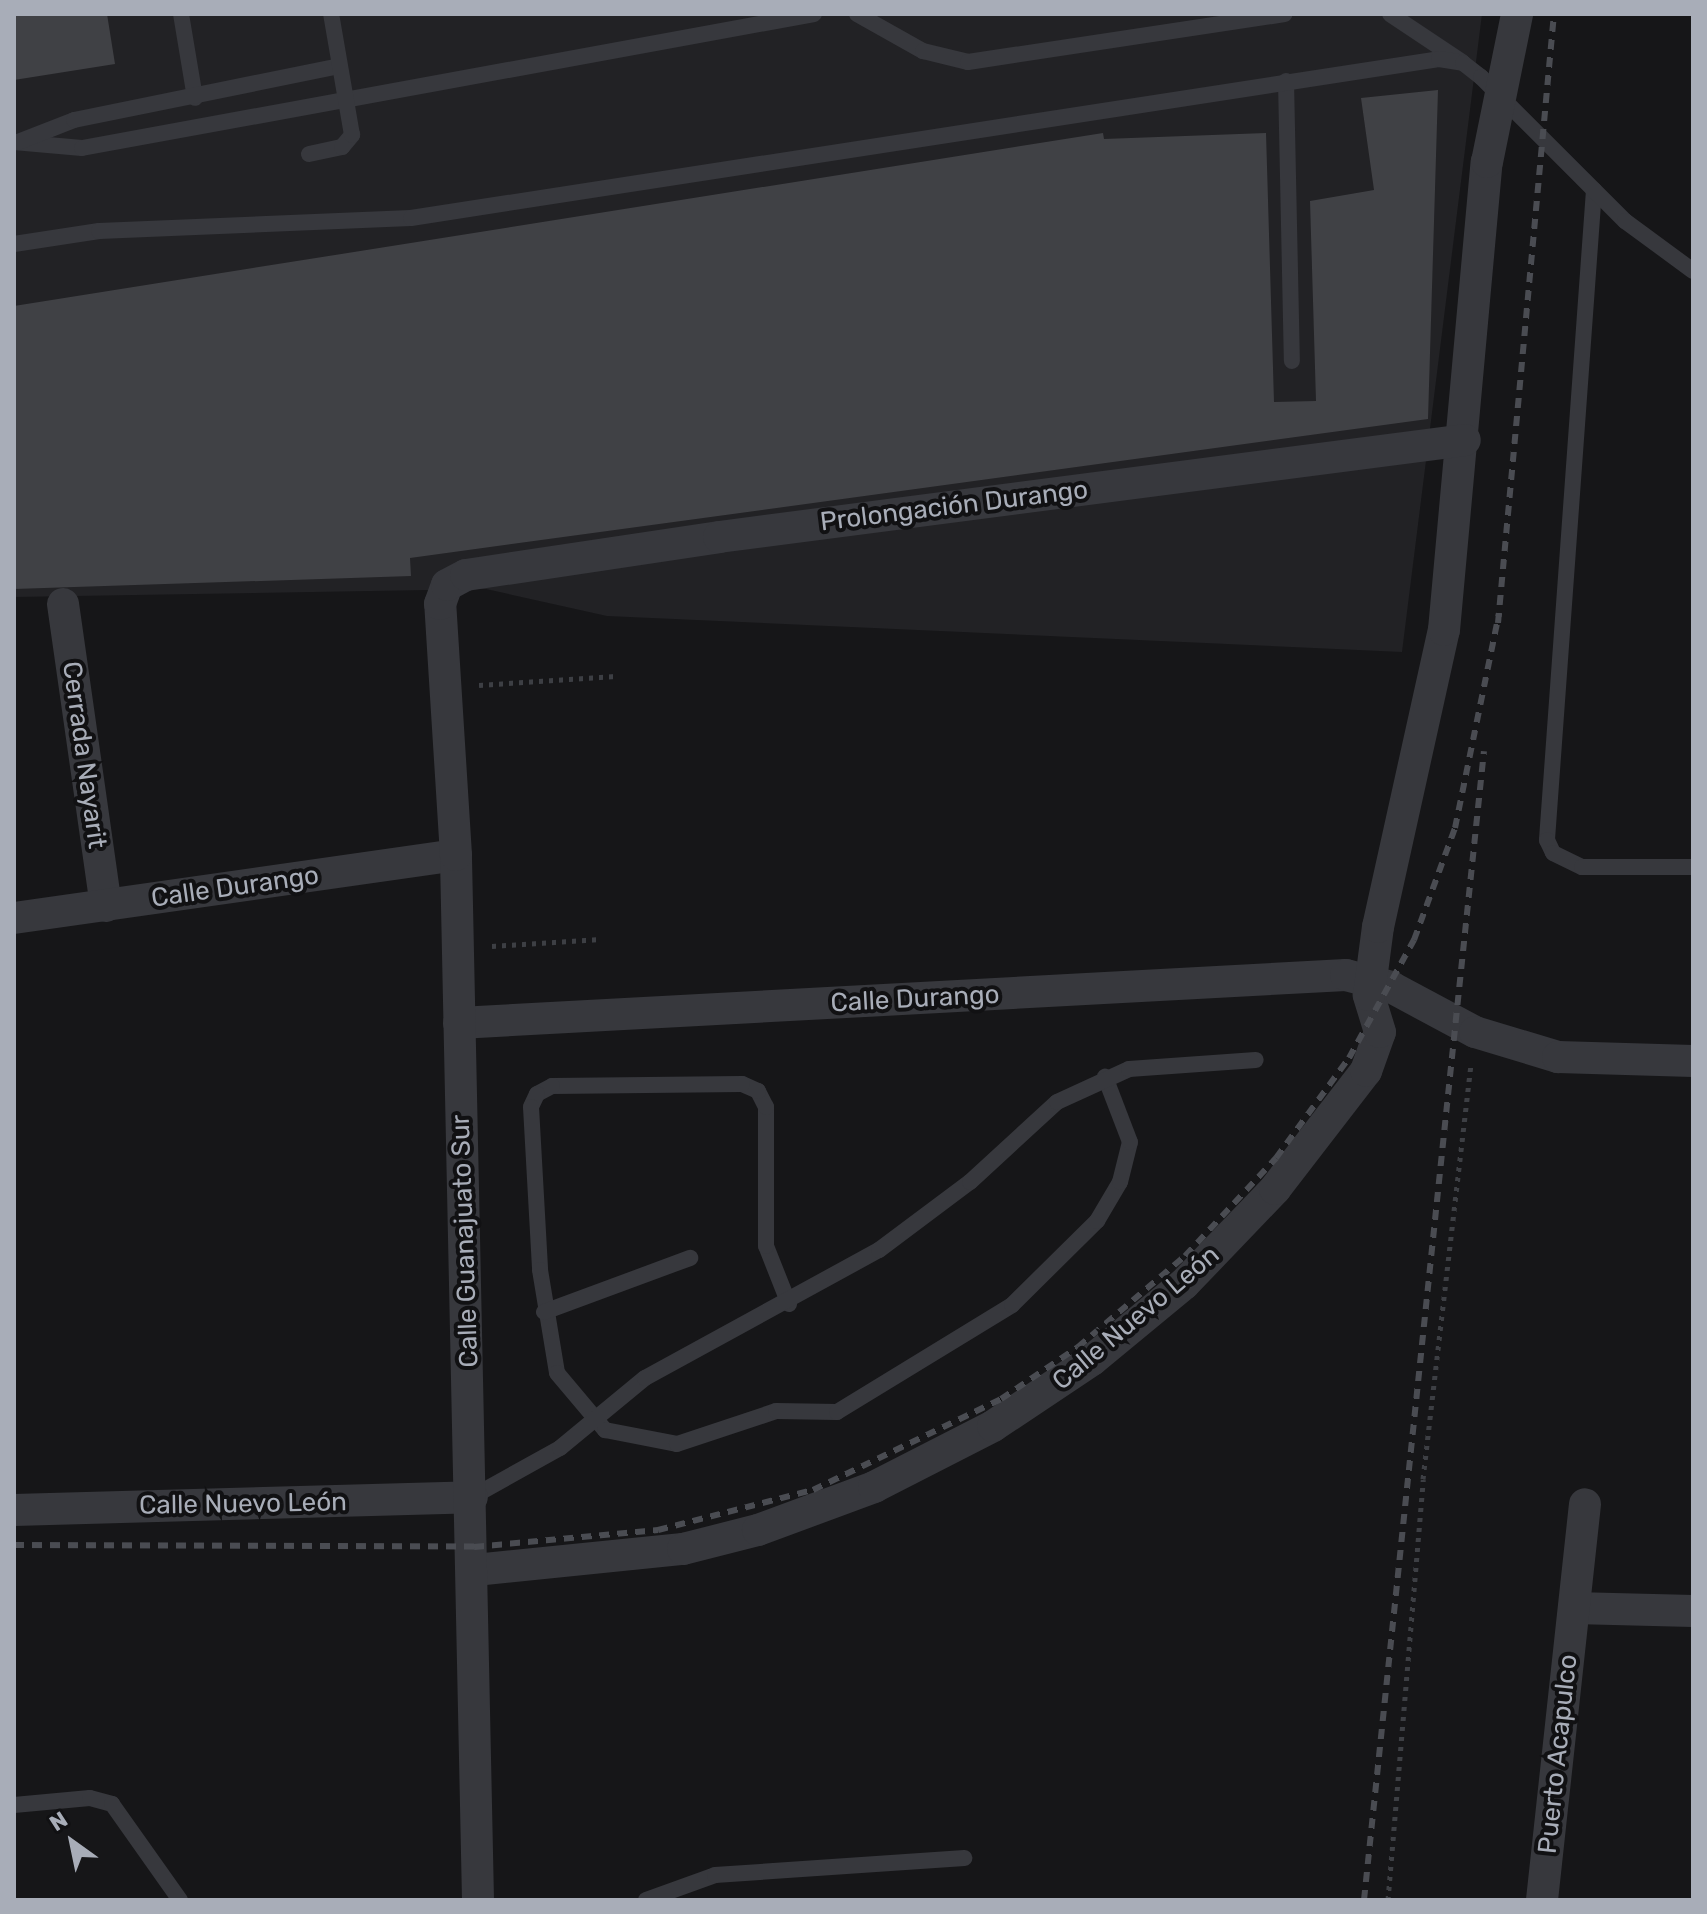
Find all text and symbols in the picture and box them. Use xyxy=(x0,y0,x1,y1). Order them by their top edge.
street label: Prolongación Durango xyxy=(818,474,1090,538)
street label: Cerrada Nayarit xyxy=(55,659,113,851)
street label: Calle Durango xyxy=(149,860,321,914)
street label: Calle Durango xyxy=(830,979,1000,1019)
street label: Calle Guanajuato Sur xyxy=(445,1114,485,1368)
street label: Calle Nuevo León xyxy=(1046,1239,1226,1397)
street label: Calle Nuevo León xyxy=(139,1487,347,1521)
street label: Puerto Acapulco xyxy=(1532,1652,1584,1856)
north arrow xyxy=(32,1802,112,1882)
text: N xyxy=(45,1806,73,1837)

